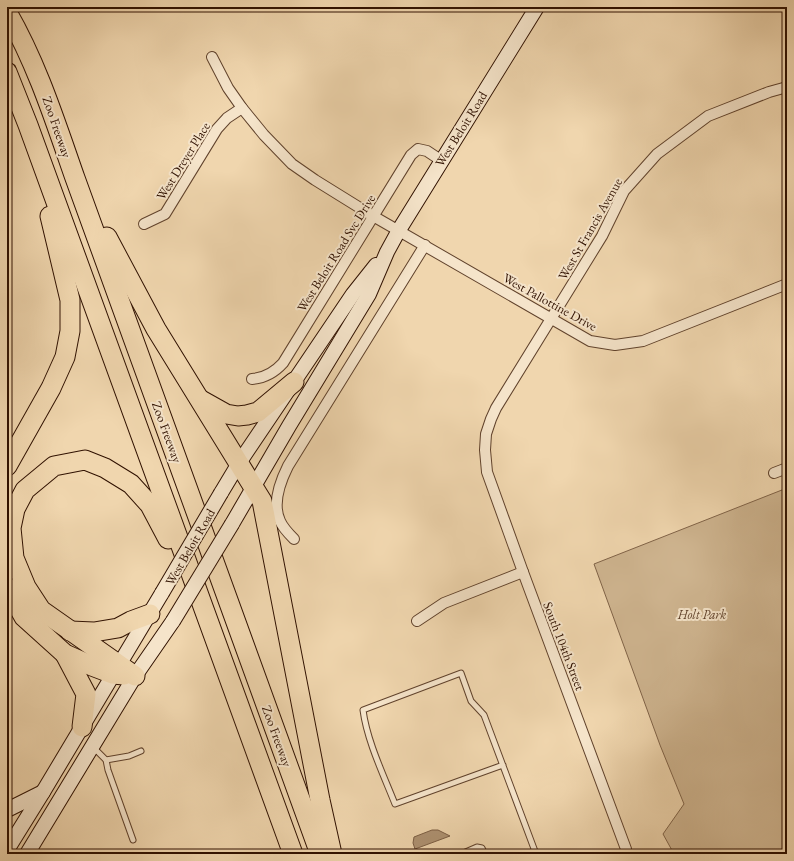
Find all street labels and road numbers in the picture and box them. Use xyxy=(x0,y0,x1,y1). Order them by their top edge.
street label: West Beloit Road xyxy=(431,88,491,170)
street label: Zoo Freeway xyxy=(39,94,76,160)
street label: West Dreyer Place xyxy=(152,119,214,203)
street label: West St Francis Avenue xyxy=(554,175,626,283)
street label: West Beloit Road Svc Drive xyxy=(293,191,379,315)
street label: West Pallottine Drive xyxy=(500,269,600,335)
street label: Zoo Freeway xyxy=(148,399,186,465)
street label: West Beloit Road xyxy=(161,505,219,588)
street label: South 104th Street xyxy=(539,599,589,693)
street label: Zoo Freeway xyxy=(258,703,296,769)

